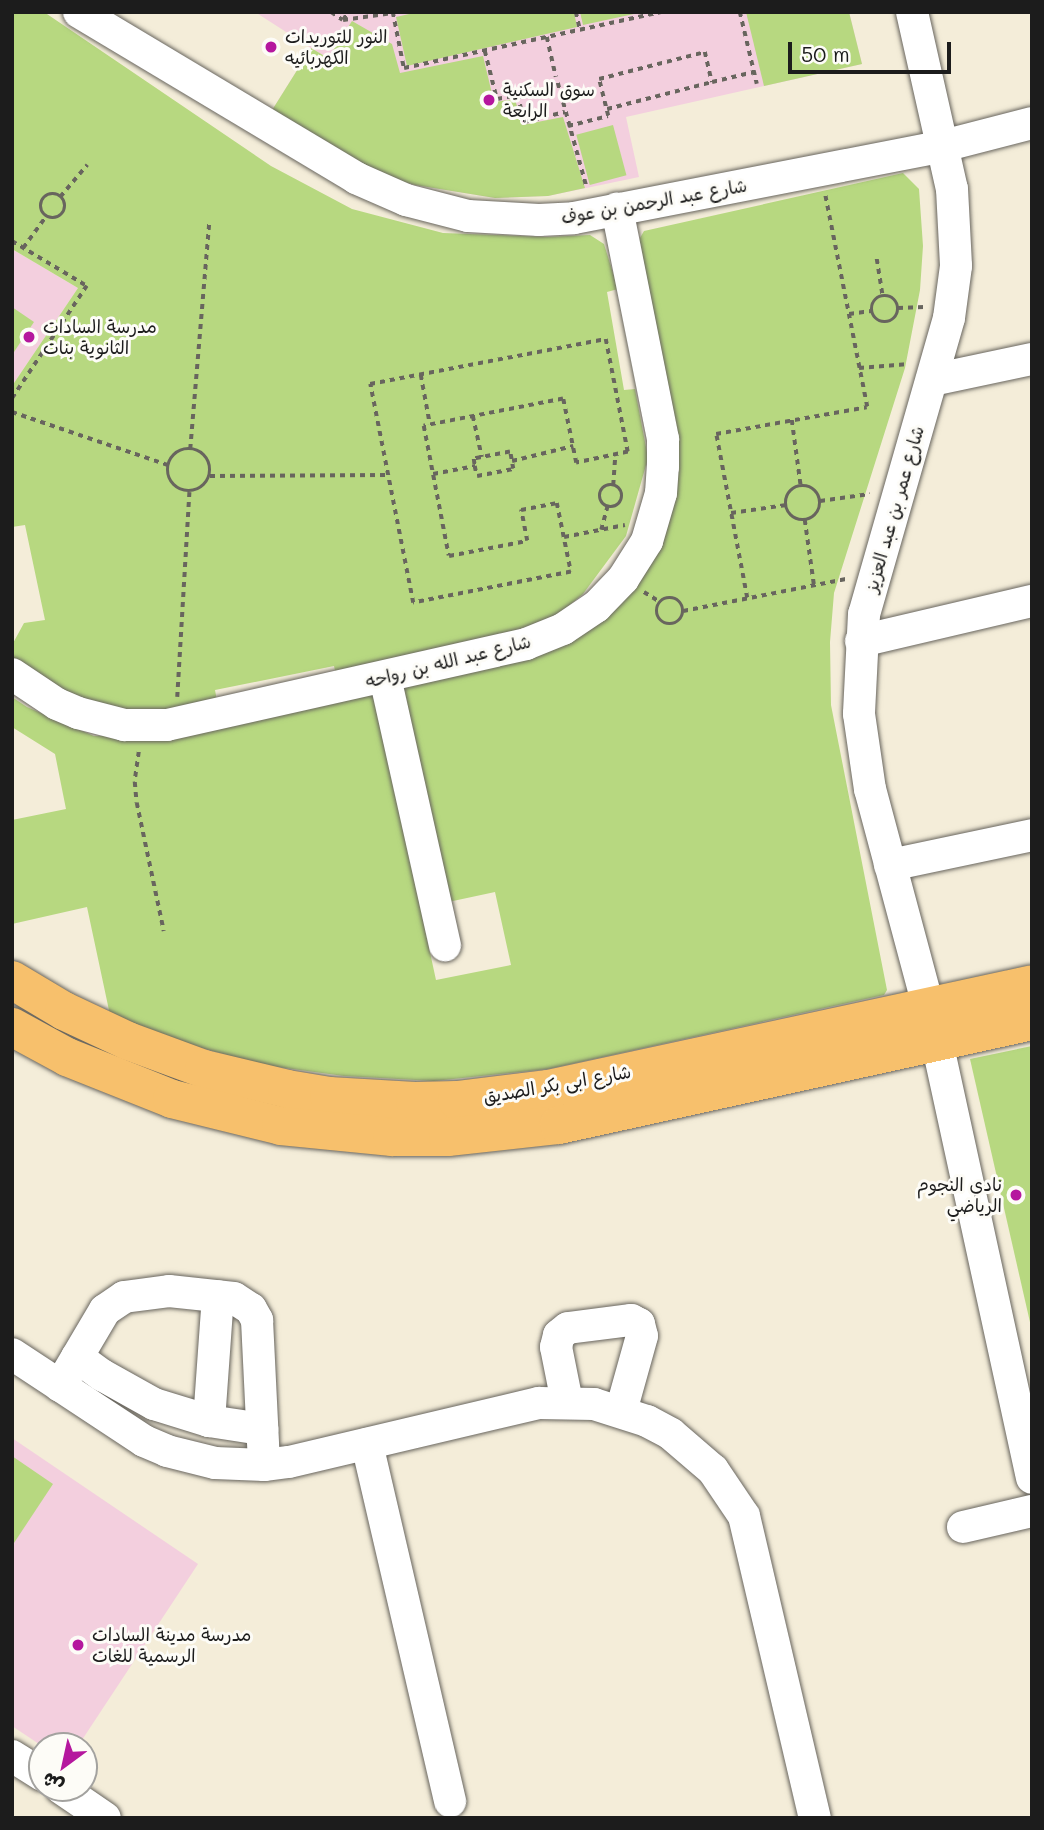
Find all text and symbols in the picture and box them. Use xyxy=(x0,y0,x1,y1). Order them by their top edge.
place label: النور للتوريدات الكهربائيه xyxy=(285,26,387,68)
scale bar xyxy=(792,28,955,72)
marker: النور للتوريدات الكهربائيه xyxy=(263,39,279,55)
text: 50 m xyxy=(801,40,850,67)
place label: سوق السكنية الرابعة xyxy=(503,79,595,122)
marker: سوق السكنية الرابعة xyxy=(481,92,497,108)
street label: شارع عبد الرحمن بن عوف xyxy=(559,174,749,228)
place label: مدرسة السادات الثانوية بنات xyxy=(43,316,157,358)
marker: مدرسة السادات الثانوية بنات xyxy=(21,329,37,345)
street label: شارع عمر بن عبد العزيز xyxy=(860,423,928,595)
street label: شارع عبد الله بن رواحه xyxy=(363,630,533,692)
street label: شارع ابى بكر الصديق xyxy=(481,1060,633,1108)
place label: نادي النجوم الرياضي xyxy=(917,1174,1002,1216)
marker: نادي النجوم الرياضي xyxy=(1008,1187,1024,1203)
place label: مدرسة مدينة السادات الرسمية للغات xyxy=(92,1624,251,1666)
marker: مدرسة مدينة السادات الرسمية للغات xyxy=(70,1637,86,1653)
north arrow xyxy=(28,1732,98,1802)
text: ش xyxy=(37,1767,68,1800)

